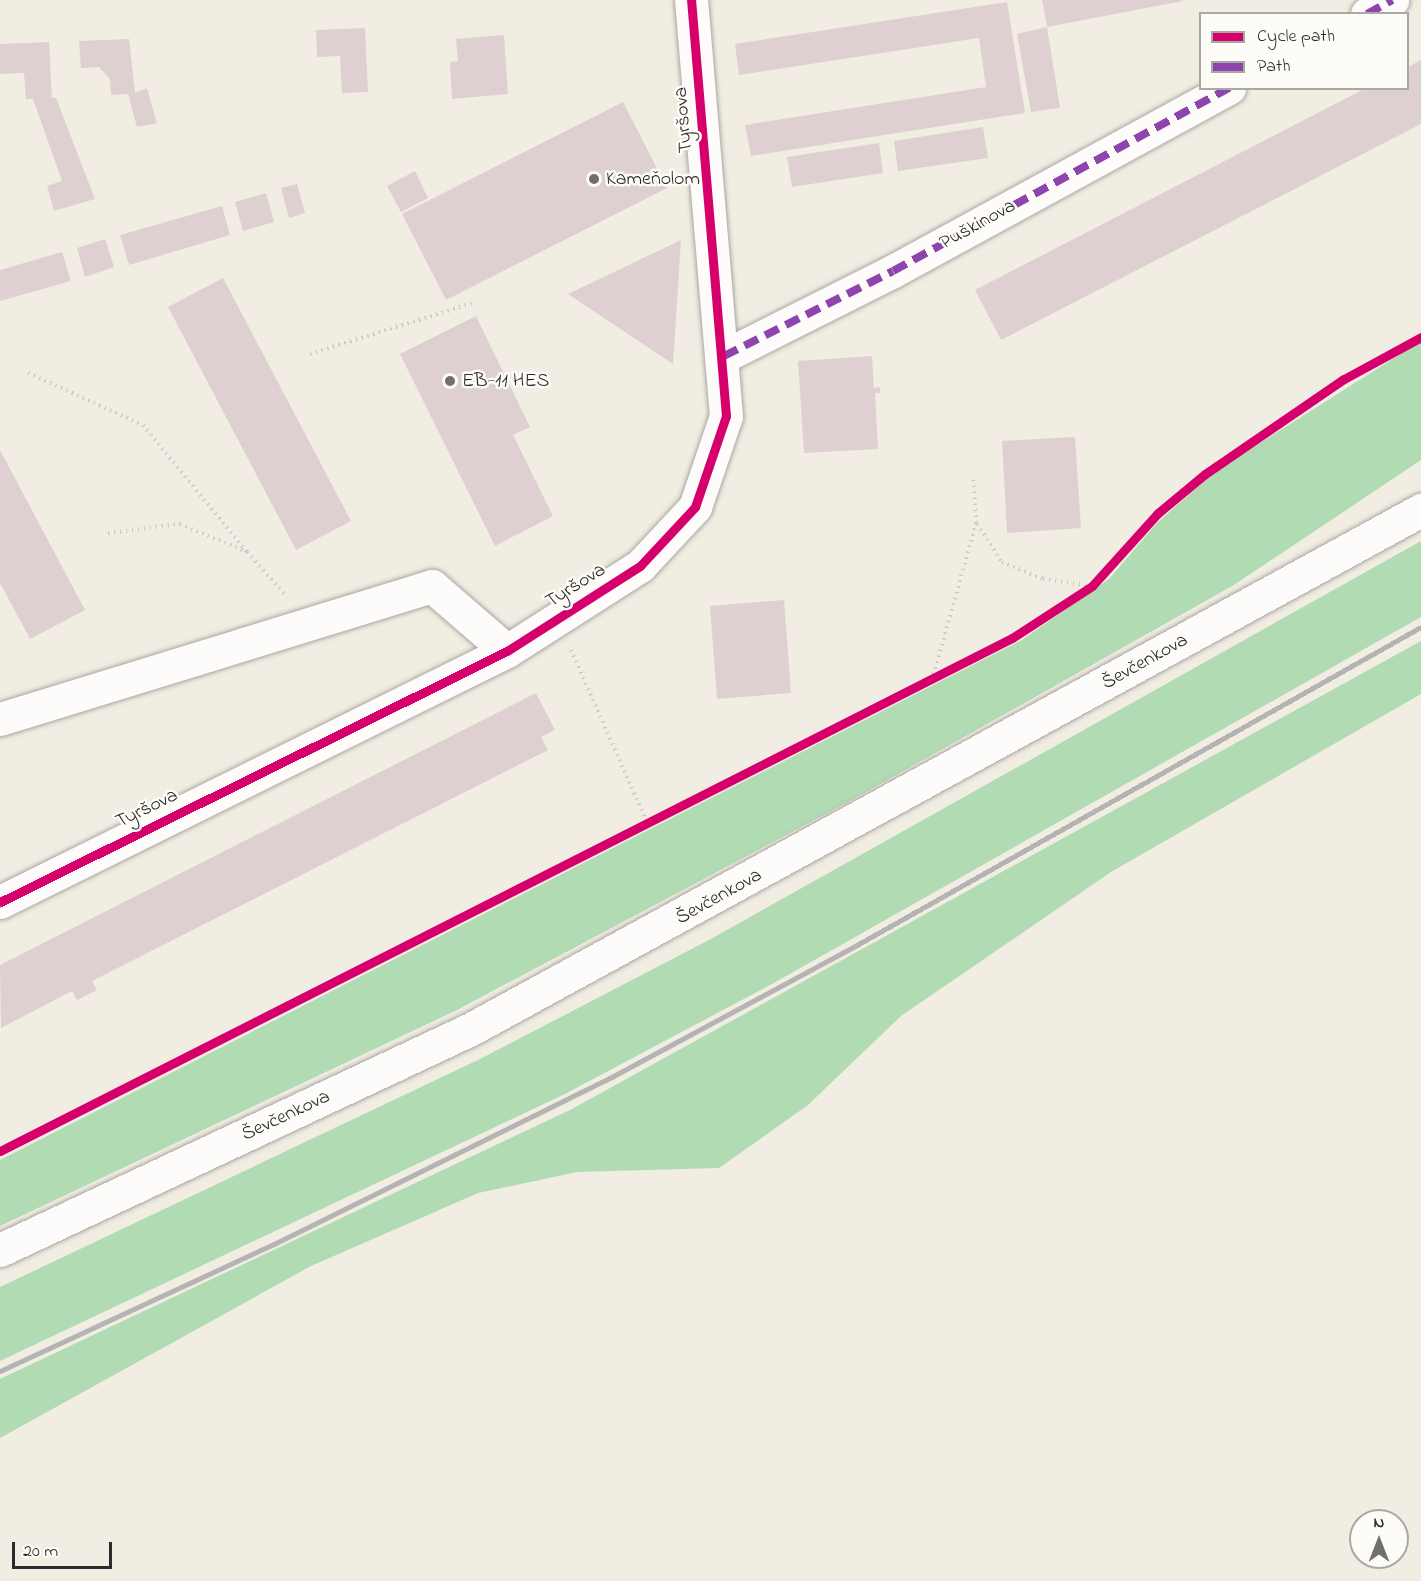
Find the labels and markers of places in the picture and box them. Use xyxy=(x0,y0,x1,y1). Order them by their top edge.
place label: Kameňolom xyxy=(606,167,700,191)
marker: Kameňolom xyxy=(587,172,601,186)
place label: EB-11 HES xyxy=(462,369,549,393)
marker: EB-11 HES xyxy=(443,374,457,388)

